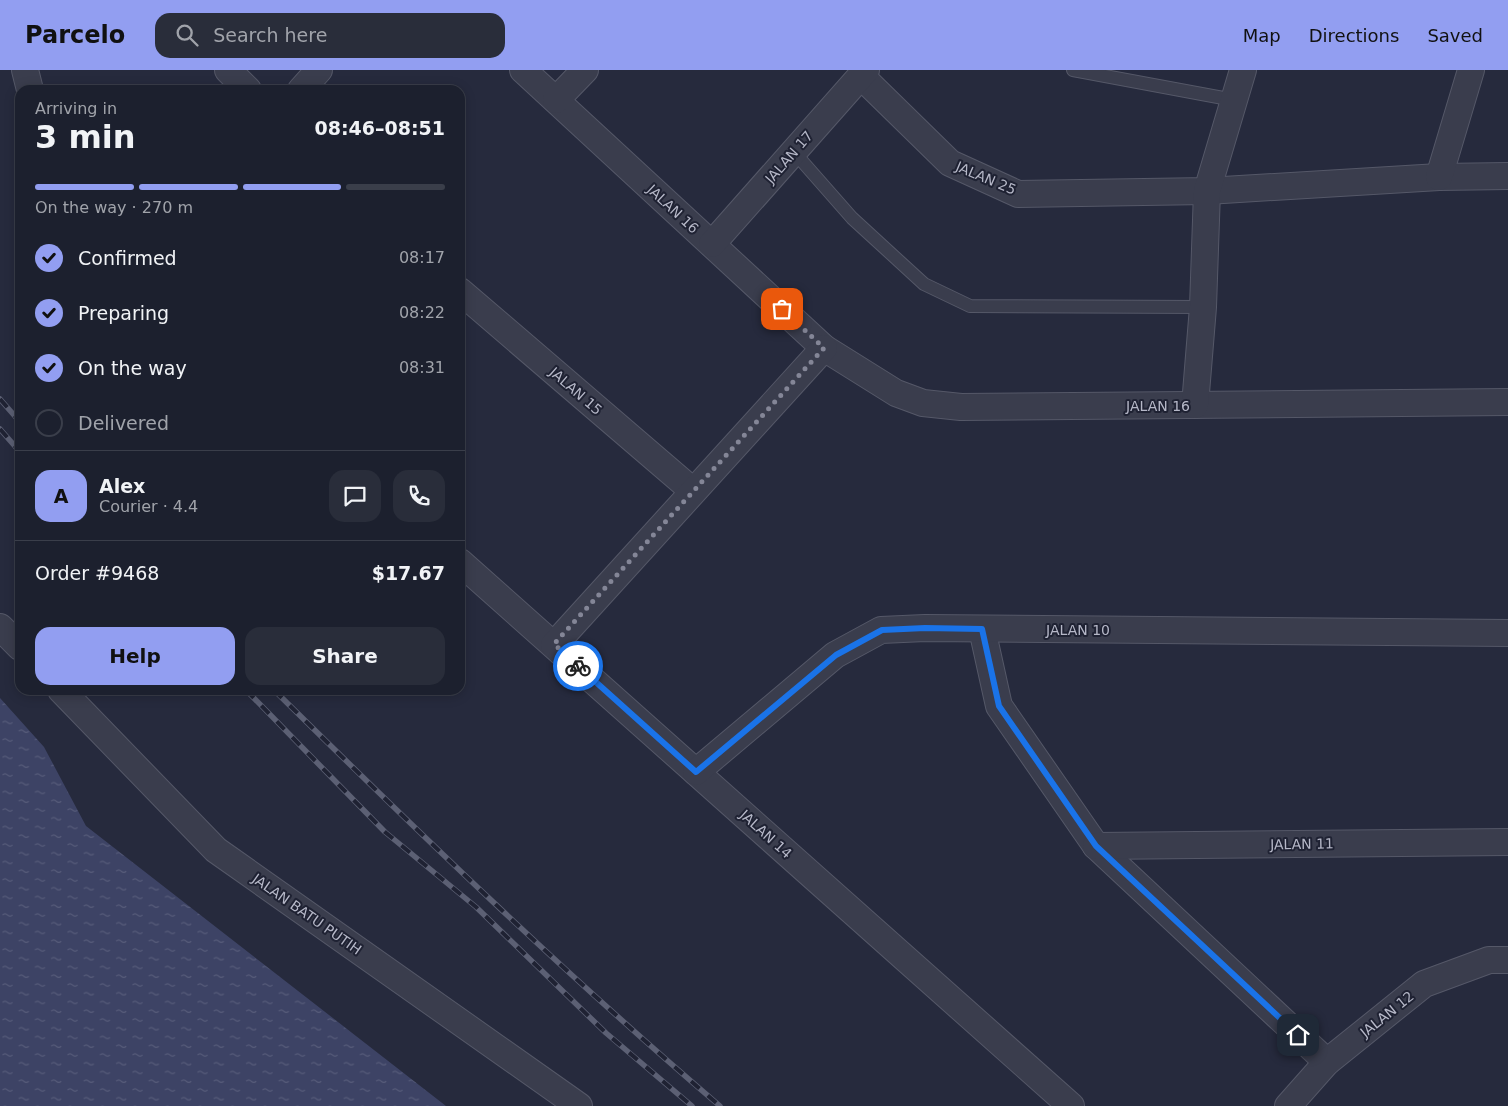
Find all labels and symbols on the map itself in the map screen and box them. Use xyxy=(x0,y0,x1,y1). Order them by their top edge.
street label: JALAN 17 xyxy=(761,128,816,187)
street label: JALAN 25 xyxy=(953,158,1019,198)
street label: JALAN 16 xyxy=(643,181,702,237)
pin xyxy=(761,288,803,330)
street label: JALAN 15 xyxy=(546,363,605,418)
street label: JALAN 16 xyxy=(1125,398,1190,414)
street label: JALAN 10 xyxy=(1045,622,1110,638)
courier xyxy=(553,641,603,691)
street label: JALAN 14 xyxy=(736,806,795,861)
street label: JALAN 11 xyxy=(1269,835,1334,853)
street label: JALAN BATU PUTIH xyxy=(249,870,365,958)
street label: JALAN 12 xyxy=(1356,988,1417,1041)
pin xyxy=(1277,1014,1319,1056)

